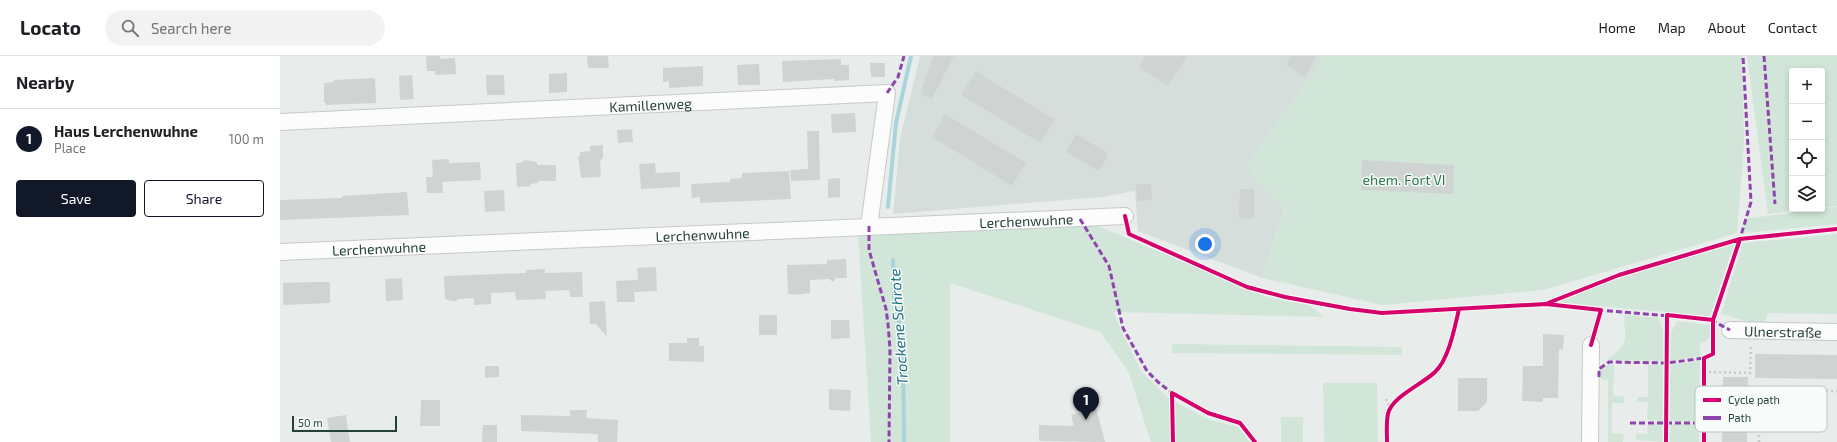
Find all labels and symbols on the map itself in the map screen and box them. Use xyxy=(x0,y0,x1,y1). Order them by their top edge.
street label: Kamillenweg xyxy=(609,94,692,115)
park label: ehem. Fort VI xyxy=(1363,171,1445,188)
street label: Lerchenwuhne xyxy=(979,210,1074,231)
street label: Lerchenwuhne xyxy=(655,223,750,244)
your location xyxy=(1195,234,1215,254)
street label: Lerchenwuhne xyxy=(332,237,426,258)
water label: Trockene Schrote xyxy=(885,268,911,386)
street label: Ulnerstraße xyxy=(1744,322,1822,340)
legend xyxy=(1695,386,1827,432)
pin: 1 xyxy=(1073,387,1099,420)
text: Cycle path xyxy=(1728,393,1780,406)
text: Path xyxy=(1728,411,1751,424)
scale bar xyxy=(292,414,397,433)

